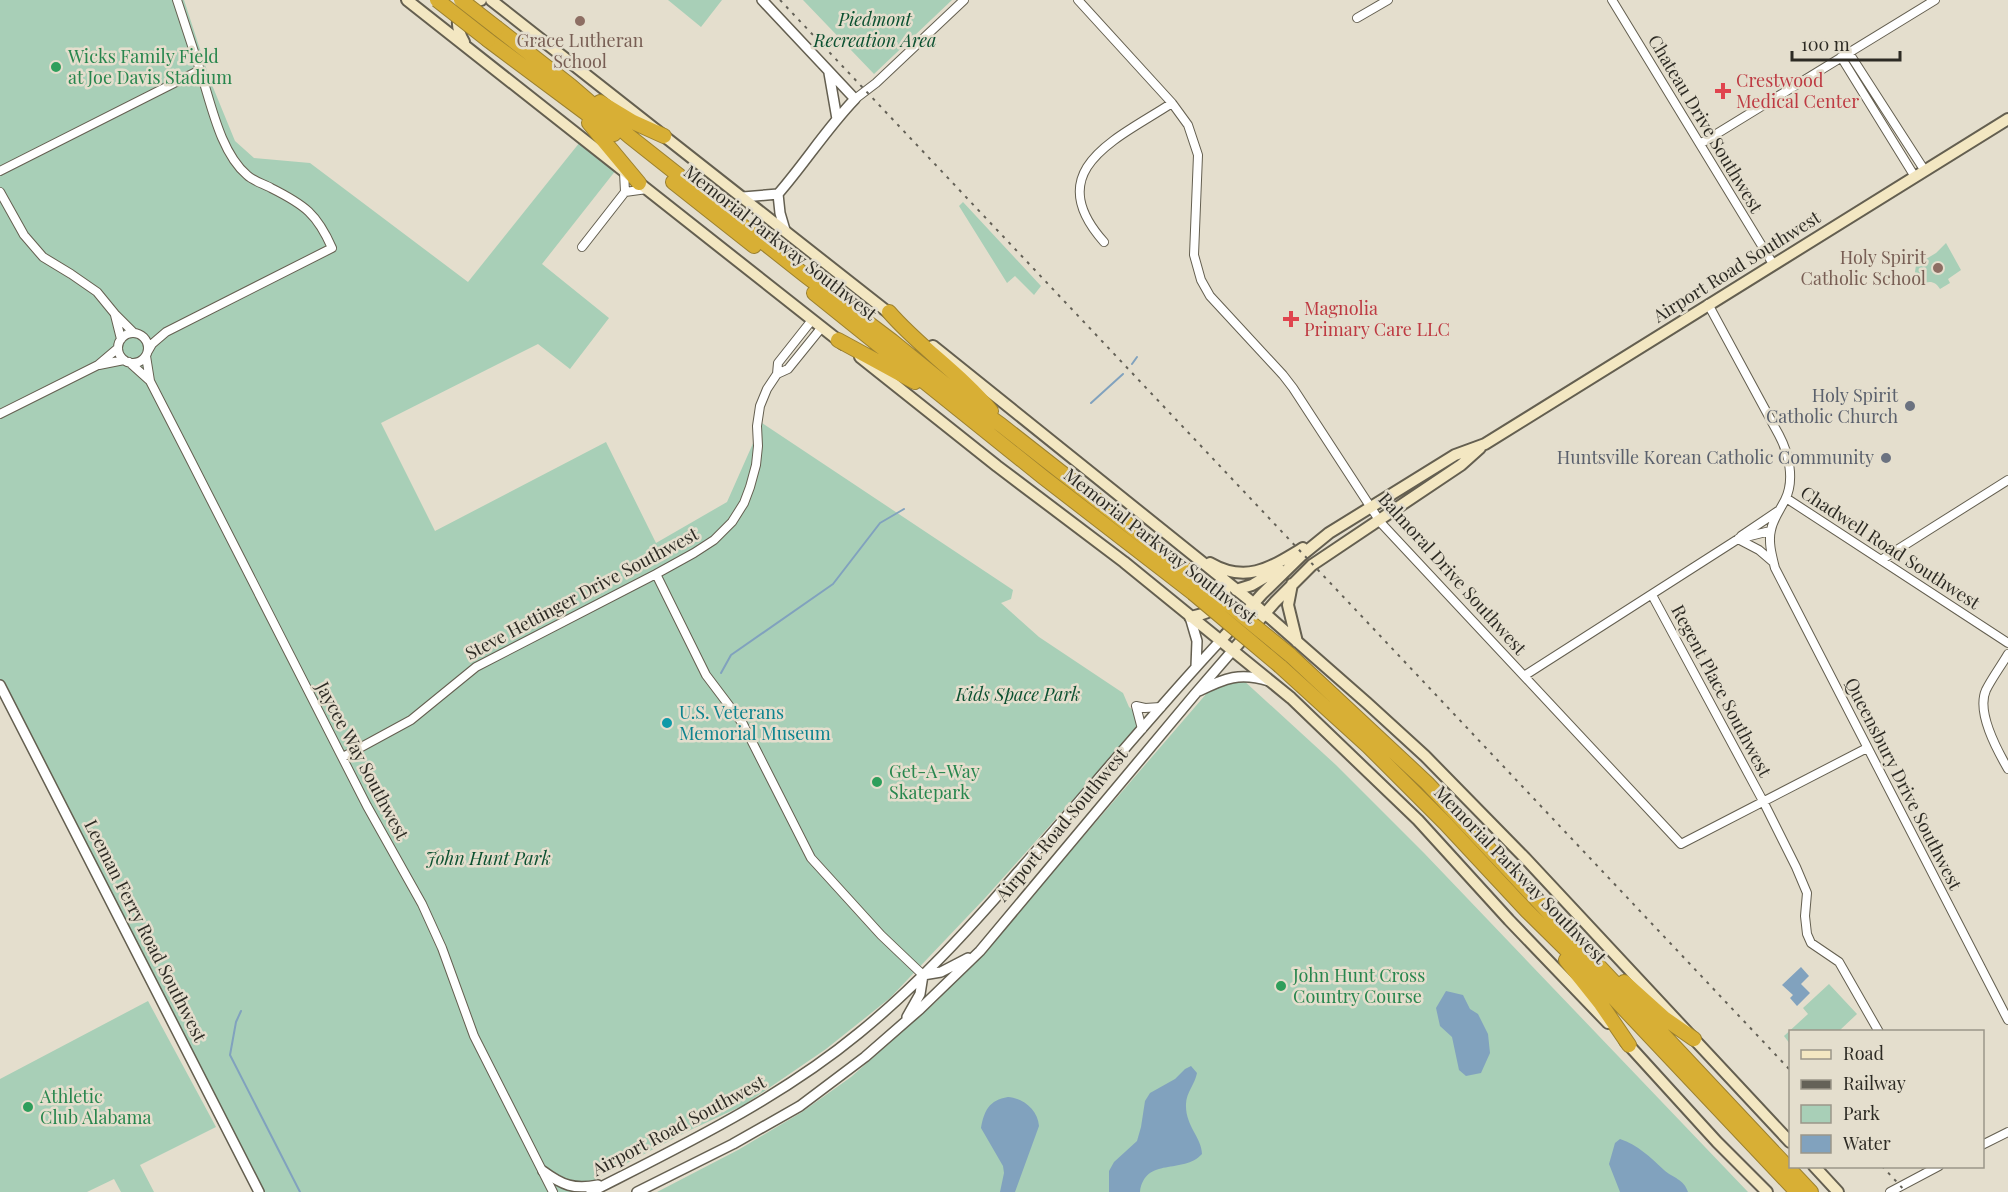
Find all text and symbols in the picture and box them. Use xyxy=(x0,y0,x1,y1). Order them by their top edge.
park label: Piedmont Recreation Area xyxy=(813,7,936,52)
marker: Grace Lutheran School xyxy=(573,14,587,28)
scale bar xyxy=(1792,24,1900,62)
place label: Grace Lutheran School xyxy=(517,28,644,73)
street label: Chateau Drive Southwest xyxy=(1643,30,1769,218)
text: 100 m xyxy=(1801,32,1850,56)
place label: Wicks Family Field at Joe Davis Stadium xyxy=(67,44,232,89)
marker: Wicks Family Field at Joe Davis Stadium xyxy=(49,60,63,74)
place label: Crestwood Medical Center xyxy=(1736,68,1859,113)
marker: Crestwood Medical Center xyxy=(1714,82,1732,100)
street label: Memorial Parkway Southwest xyxy=(679,159,883,326)
street label: Airport Road Southwest xyxy=(1647,205,1825,328)
place label: Holy Spirit Catholic School xyxy=(1801,245,1927,290)
marker: Holy Spirit Catholic School xyxy=(1931,261,1945,275)
place label: Magnolia Primary Care LLC xyxy=(1304,296,1450,341)
marker: Magnolia Primary Care LLC xyxy=(1282,310,1300,328)
place label: Holy Spirit Catholic Church xyxy=(1766,383,1899,428)
marker: Holy Spirit Catholic Church xyxy=(1903,399,1917,413)
place label: Huntsville Korean Catholic Community xyxy=(1557,445,1874,469)
marker: Huntsville Korean Catholic Community xyxy=(1879,451,1893,465)
street label: Memorial Parkway Southwest xyxy=(1059,462,1263,629)
street label: Chadwell Road Southwest xyxy=(1796,480,1985,615)
street label: Balmoral Drive Southwest xyxy=(1373,487,1532,660)
street label: Steve Hettinger Drive Southwest xyxy=(461,521,703,665)
street label: Regent Place Southwest xyxy=(1666,600,1778,781)
street label: Queensbury Drive Southwest xyxy=(1840,673,1968,894)
street label: Jaycee Way Southwest xyxy=(311,677,415,844)
park label: Kids Space Park xyxy=(955,682,1080,706)
place label: U.S. Veterans Memorial Museum xyxy=(679,700,831,745)
marker: U.S. Veterans Memorial Museum xyxy=(660,716,674,730)
street label: Airport Road Southwest xyxy=(989,742,1133,907)
place label: Get-A-Way Skatepark xyxy=(889,759,980,804)
marker: Get-A-Way Skatepark xyxy=(870,775,884,789)
street label: Memorial Parkway Southwest xyxy=(1429,780,1613,969)
street label: Leeman Ferry Road Southwest xyxy=(79,815,213,1046)
park label: John Hunt Park xyxy=(425,846,551,870)
place label: John Hunt Cross Country Course xyxy=(1292,963,1425,1008)
marker: John Hunt Cross Country Course xyxy=(1274,979,1288,993)
legend xyxy=(1789,1030,1984,1168)
text: Road xyxy=(1843,1041,1884,1065)
street label: Airport Road Southwest xyxy=(587,1069,770,1181)
text: Railway xyxy=(1843,1071,1906,1095)
place label: Athletic Club Alabama xyxy=(39,1084,152,1129)
marker: Athletic Club Alabama xyxy=(21,1100,35,1114)
text: Park xyxy=(1843,1101,1880,1125)
text: Water xyxy=(1842,1131,1891,1155)

